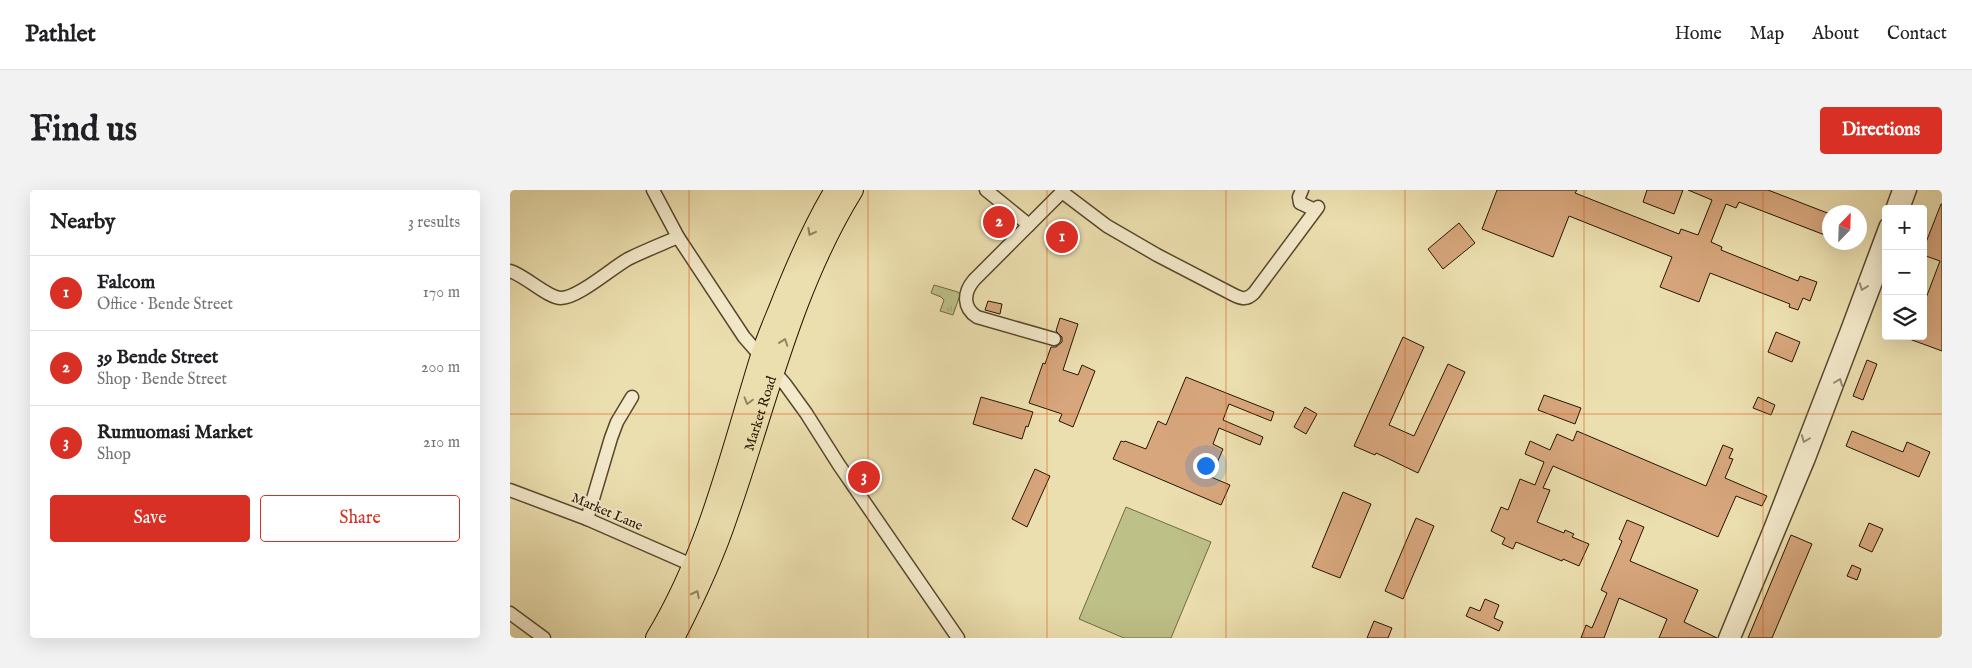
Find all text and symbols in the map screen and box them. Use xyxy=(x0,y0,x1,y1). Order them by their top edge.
text: Pathlet xyxy=(25,19,96,50)
text: Home xyxy=(1675,23,1722,46)
text: Map xyxy=(1750,23,1784,46)
text: About xyxy=(1812,23,1859,46)
text: Contact xyxy=(1887,23,1947,46)
button: Directions xyxy=(1820,107,1942,154)
text: Find us xyxy=(30,108,137,153)
pin: 2 xyxy=(983,203,1015,241)
north arrow xyxy=(1822,205,1867,250)
map controls xyxy=(1882,205,1927,340)
button: + xyxy=(1882,205,1927,250)
text: Nearby xyxy=(50,209,115,236)
text: 3 results xyxy=(408,213,460,233)
pin: 1 xyxy=(1046,218,1078,256)
one-way arrow xyxy=(807,227,817,236)
button: − xyxy=(1882,250,1927,295)
text: Falcom xyxy=(97,271,155,295)
text: 1 xyxy=(63,283,69,303)
text: 170 m xyxy=(423,283,460,303)
one-way arrow xyxy=(1859,283,1869,291)
text: Office · Bende Street xyxy=(97,295,233,315)
button: layers xyxy=(1882,295,1927,340)
one-way arrow xyxy=(778,339,788,347)
text: 39 Bende Street xyxy=(97,346,218,370)
text: 2 xyxy=(62,358,70,378)
text: 200 m xyxy=(421,358,460,378)
text: Shop · Bende Street xyxy=(97,370,227,390)
street label: Market Road xyxy=(740,373,781,453)
one-way arrow xyxy=(1832,378,1843,387)
one-way arrow xyxy=(743,396,754,405)
text: Rumuomasi Market xyxy=(97,421,253,445)
text: 3 xyxy=(63,433,69,453)
text: 210 m xyxy=(423,433,460,453)
one-way arrow xyxy=(1800,434,1811,443)
text: Shop xyxy=(97,445,131,465)
your location xyxy=(1193,453,1219,479)
pin: 3 xyxy=(848,458,880,496)
street label: Market Lane xyxy=(569,489,646,535)
button: Save xyxy=(50,495,250,542)
button: Share xyxy=(260,495,460,542)
one-way arrow xyxy=(689,591,699,600)

